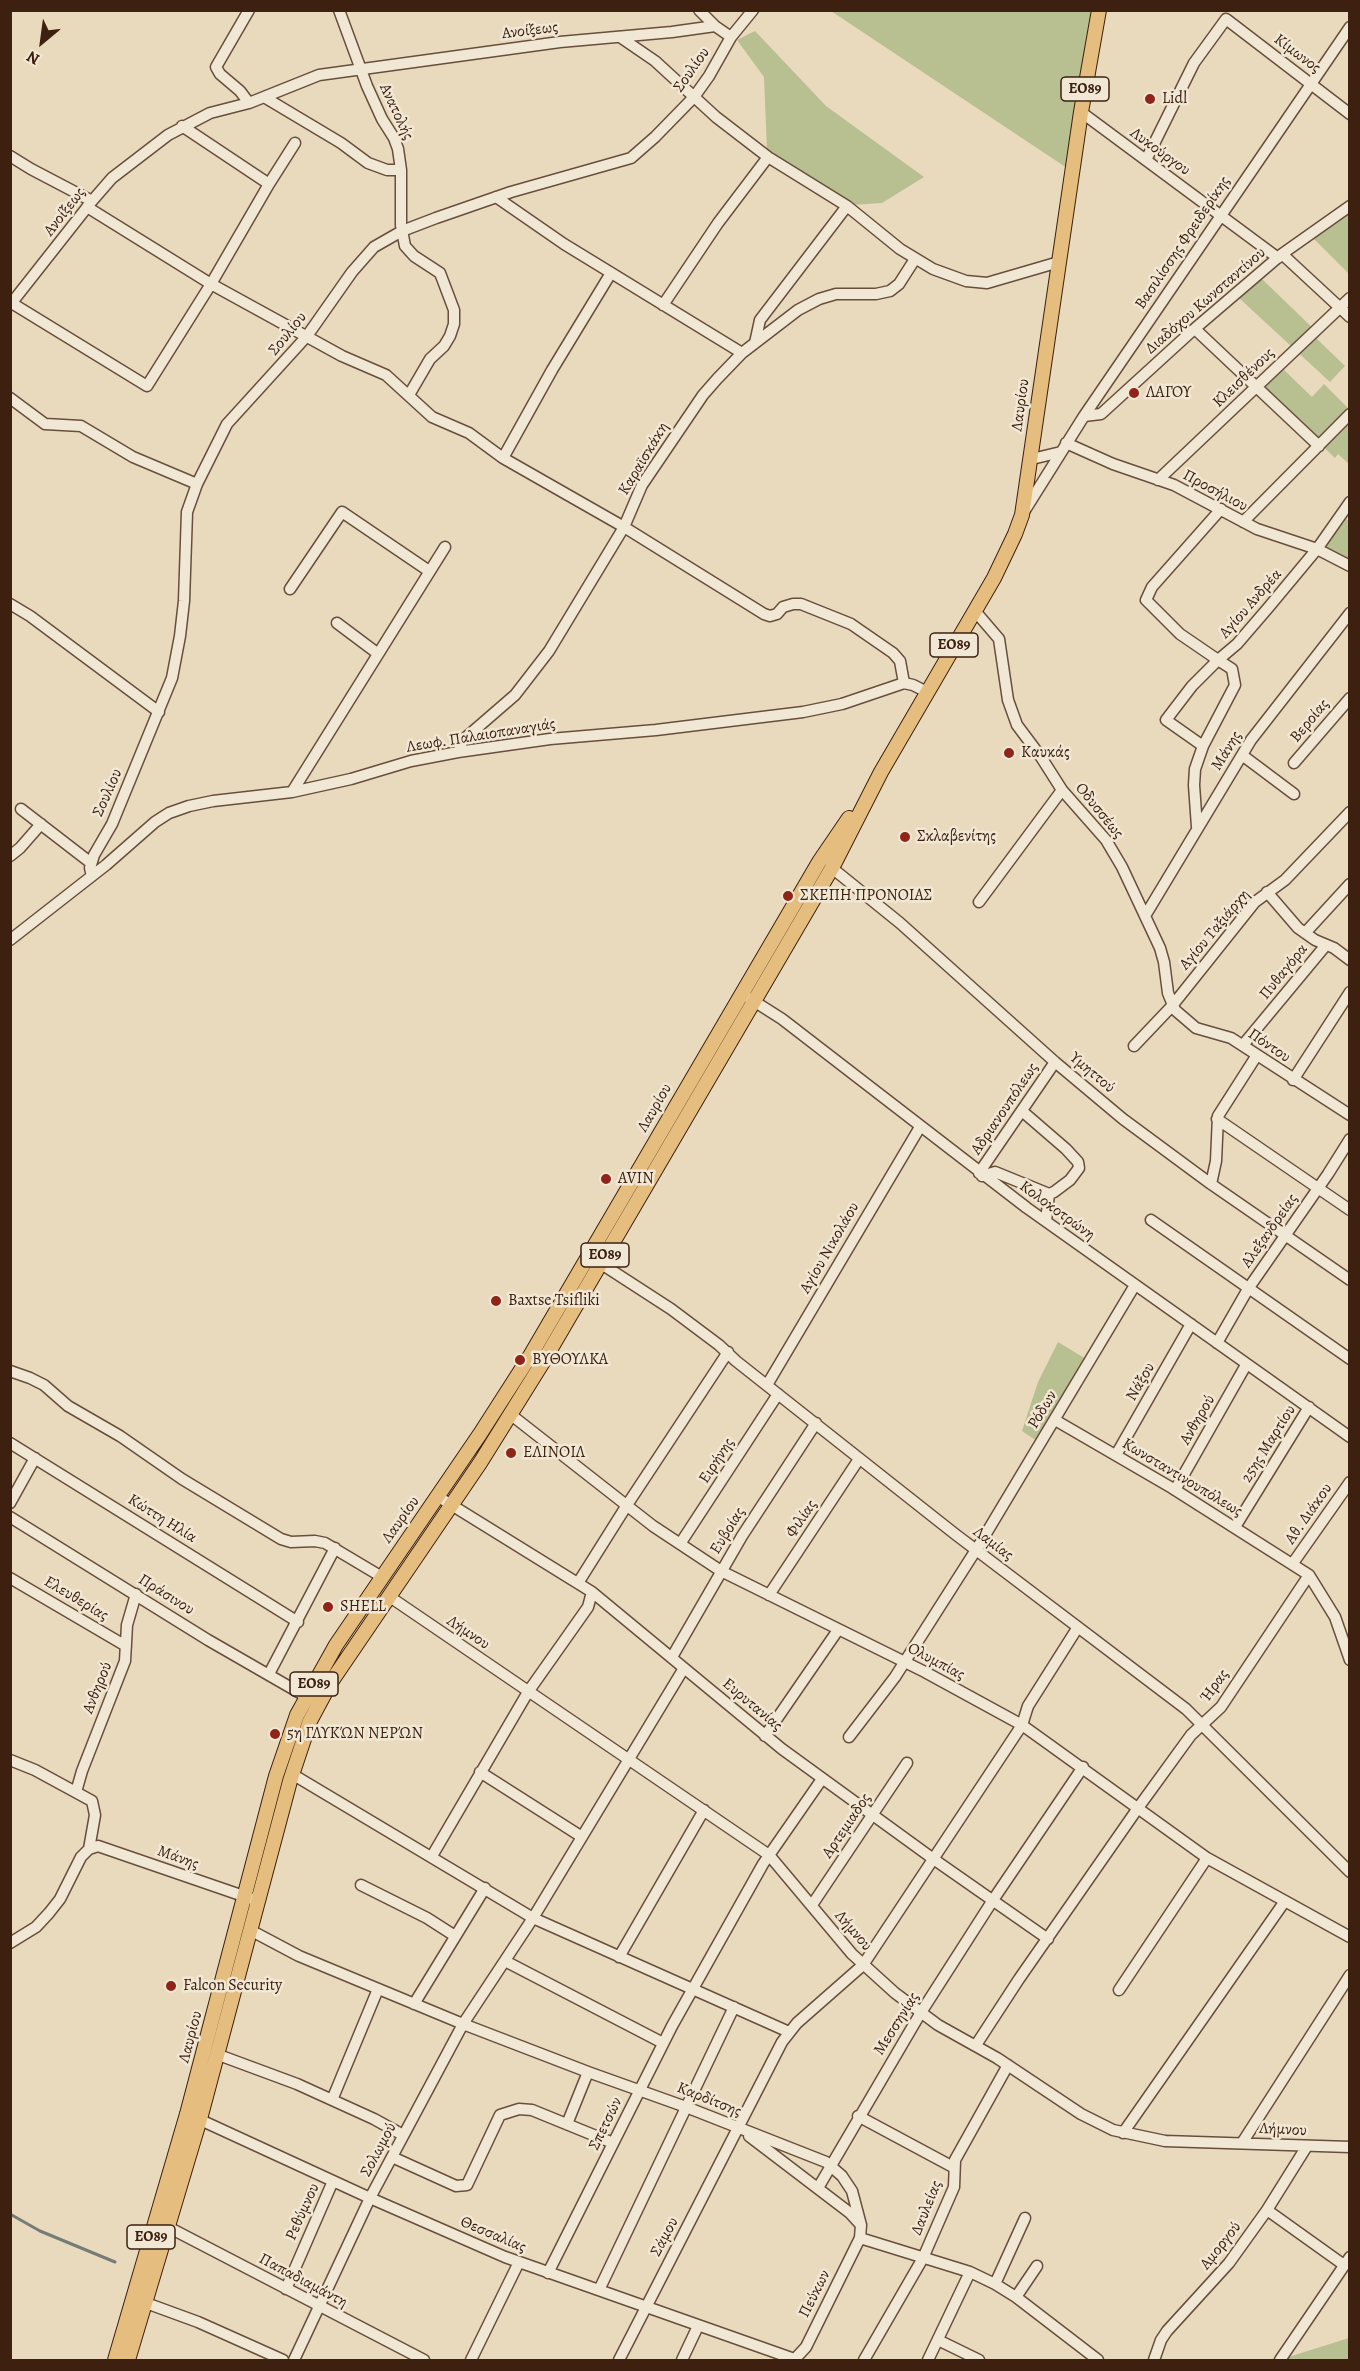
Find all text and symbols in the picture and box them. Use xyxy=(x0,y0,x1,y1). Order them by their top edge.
north arrow xyxy=(12,12,72,72)
street label: Ανοίξεως xyxy=(501,18,559,44)
street label: Κίμωνος xyxy=(1270,30,1324,78)
street label: Σουλίου xyxy=(670,44,714,96)
text: N xyxy=(23,45,44,70)
road number: ΕΟ89 xyxy=(1061,77,1109,101)
street label: Ανατολής xyxy=(375,81,417,143)
place label: Lidl xyxy=(1162,89,1187,109)
marker: Lidl xyxy=(1143,92,1157,106)
street label: Λυκούργου xyxy=(1126,124,1194,180)
street label: Βασιλίσσης Φρειδερίκης xyxy=(1131,173,1235,313)
street label: Ανοίξεως xyxy=(40,184,90,240)
street label: Διαδόχου Κωνσταντίνου xyxy=(1142,244,1270,358)
street label: Σουλίου xyxy=(265,308,311,360)
street label: Κλεισθένους xyxy=(1209,344,1279,412)
street label: Λαυρίου xyxy=(1008,378,1034,432)
place label: ΛΑΓΟΥ xyxy=(1146,383,1191,403)
marker: ΛΑΓΟΥ xyxy=(1127,386,1141,400)
street label: Καραϊσκάκη xyxy=(615,419,673,499)
street label: Προσήλιου xyxy=(1179,466,1251,516)
street label: Αγίου Ανδρέα xyxy=(1216,565,1286,643)
road number: ΕΟ89 xyxy=(930,633,978,657)
street label: Βεροίας xyxy=(1286,695,1334,747)
street label: Λεωφ. Παλαιοπαναγιάς xyxy=(405,715,557,757)
street label: Μάνης xyxy=(1208,728,1246,774)
place label: Καυκάς xyxy=(1021,743,1070,763)
marker: Καυκάς xyxy=(1002,746,1016,760)
street label: Σουλίου xyxy=(89,766,127,820)
street label: Οδυσσέως xyxy=(1071,779,1127,843)
place label: Σκλαβενίτης xyxy=(917,827,996,847)
marker: Σκλαβενίτης xyxy=(898,830,912,844)
place label: ΣΚΕΠΗ ΠΡΟΝΟΙΑΣ xyxy=(800,886,932,906)
street label: Αγίου Ταξιάρχη xyxy=(1176,886,1254,974)
marker: ΣΚΕΠΗ ΠΡΟΝΟΙΑΣ xyxy=(781,889,795,903)
street label: Πυθαγόρα xyxy=(1256,940,1312,1004)
street label: Πόντου xyxy=(1244,1025,1294,1067)
street label: Υμηττού xyxy=(1065,1048,1119,1098)
street label: Αδριανουπόλεως xyxy=(967,1059,1043,1159)
street label: Λαυρίου xyxy=(633,1080,677,1136)
place label: AVIN xyxy=(618,1169,654,1189)
marker: AVIN xyxy=(599,1172,613,1186)
street label: Κολοκοτρώνη xyxy=(1015,1177,1099,1245)
street label: Αλεξανδρείας xyxy=(1238,1190,1302,1272)
street label: Αγίου Νικολάου xyxy=(796,1199,864,1297)
road number: ΕΟ89 xyxy=(581,1243,629,1267)
place label: Baxtse Tsifliki xyxy=(508,1291,600,1311)
marker: Baxtse Tsifliki xyxy=(489,1294,503,1308)
place label: ΒΥΘΟΥΛΚΑ xyxy=(532,1350,608,1370)
marker: ΒΥΘΟΥΛΚΑ xyxy=(513,1353,527,1367)
street label: Νάξου xyxy=(1122,1359,1160,1405)
street label: Ρόδων xyxy=(1024,1387,1062,1433)
street label: Ανθηρού xyxy=(1176,1392,1220,1448)
street label: 25ης Μαρτίου xyxy=(1238,1402,1300,1486)
street label: Κωνσταντινουπόλεως xyxy=(1118,1434,1246,1522)
street label: Ειρήνης xyxy=(695,1435,739,1487)
place label: ΕΛΙΝΟΙΛ xyxy=(523,1443,585,1463)
marker: ΕΛΙΝΟΙΛ xyxy=(504,1446,518,1460)
street label: Αθ. Διάκου xyxy=(1281,1480,1337,1548)
street label: Κώττη Ηλία xyxy=(124,1490,200,1548)
street label: Λαυρίου xyxy=(378,1493,424,1547)
street label: Φιλίας xyxy=(782,1496,822,1542)
street label: Ευβοίας xyxy=(706,1504,750,1558)
street label: Λαμίας xyxy=(969,1523,1017,1565)
street label: Πράσινου xyxy=(134,1570,198,1620)
street label: Ελευθερίας xyxy=(40,1572,112,1626)
place label: SHELL xyxy=(340,1597,386,1617)
marker: SHELL xyxy=(321,1600,335,1614)
street label: Λήμνου xyxy=(443,1612,493,1654)
street label: Ολυμπίας xyxy=(904,1639,968,1685)
street label: Ανθηρού xyxy=(79,1659,117,1717)
street label: Ήρας xyxy=(1197,1666,1233,1706)
road number: ΕΟ89 xyxy=(290,1672,338,1696)
street label: Ευρυτανίας xyxy=(718,1674,786,1736)
place label: 5η ΓΛΥΚΏΝ ΝΕΡΏΝ xyxy=(287,1724,423,1744)
marker: 5η ΓΛΥΚΏΝ ΝΕΡΏΝ xyxy=(268,1727,282,1741)
street label: Αρτεμιαδος xyxy=(818,1790,876,1862)
street label: Μάνης xyxy=(155,1842,201,1874)
street label: Λήμνου xyxy=(830,1907,876,1955)
place label: Falcon Security xyxy=(183,1976,282,1996)
marker: Falcon Security xyxy=(164,1979,178,1993)
street label: Μεσσηνίας xyxy=(870,1989,924,2059)
street label: Λαυρίου xyxy=(175,2009,207,2065)
street label: Καρδίτσης xyxy=(674,2078,744,2122)
street label: Σπετσών xyxy=(585,2094,627,2154)
street label: Λήμνου xyxy=(1259,2119,1307,2141)
street label: Σολωμού xyxy=(357,2120,401,2180)
street label: Δαυλείας xyxy=(907,2178,947,2238)
street label: Ρεθύμνου xyxy=(282,2180,324,2244)
street label: Θεσσαλίας xyxy=(457,2213,529,2257)
street label: Σάμου xyxy=(647,2214,683,2260)
street label: Αμοργού xyxy=(1196,2218,1246,2274)
road number: ΕΟ89 xyxy=(127,2225,175,2249)
street label: Παπαδιαμάντη xyxy=(255,2250,351,2312)
street label: Πεύκων xyxy=(795,2267,835,2321)

